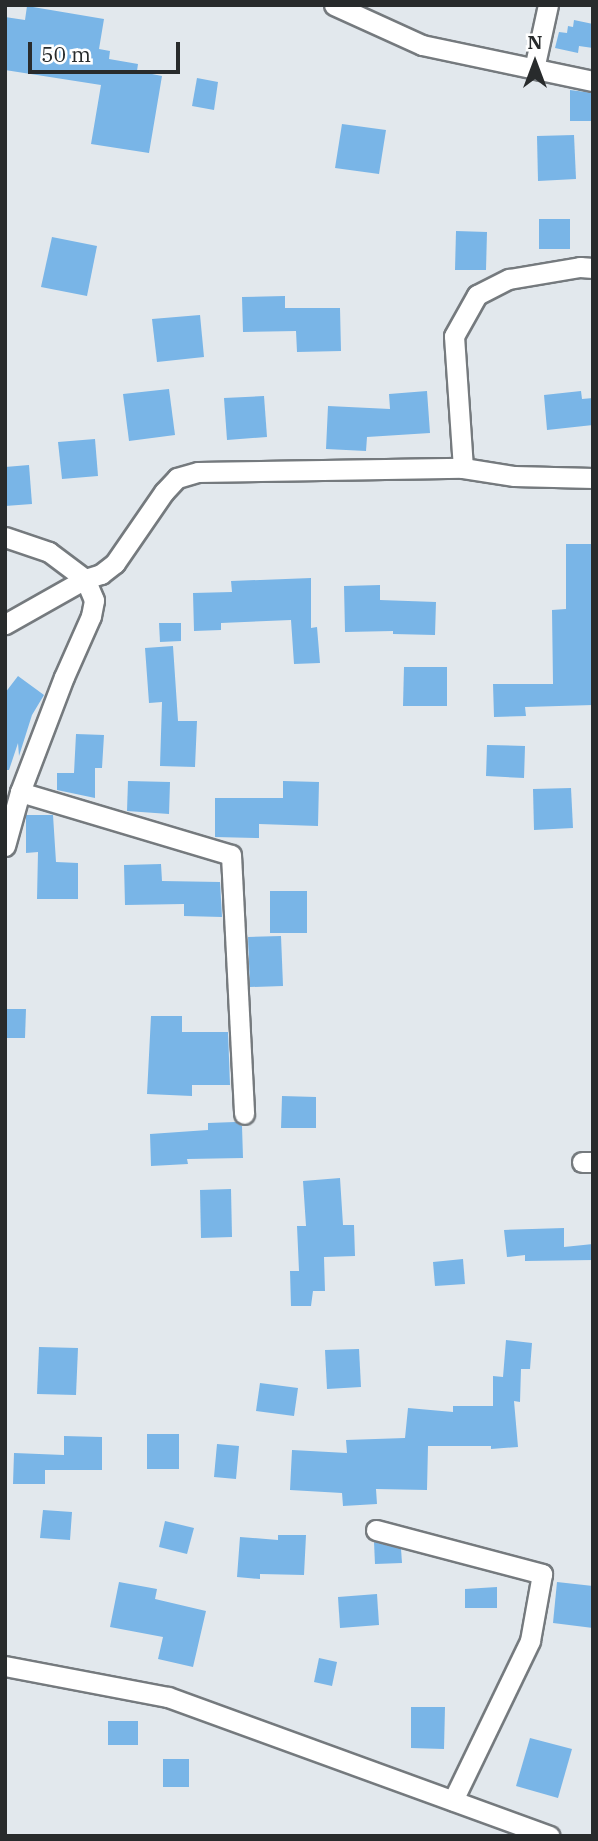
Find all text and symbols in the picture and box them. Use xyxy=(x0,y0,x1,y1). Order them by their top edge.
scale bar xyxy=(32,28,184,72)
north arrow xyxy=(500,28,570,98)
text: N xyxy=(527,30,543,54)
text: 50 m xyxy=(41,40,91,68)

